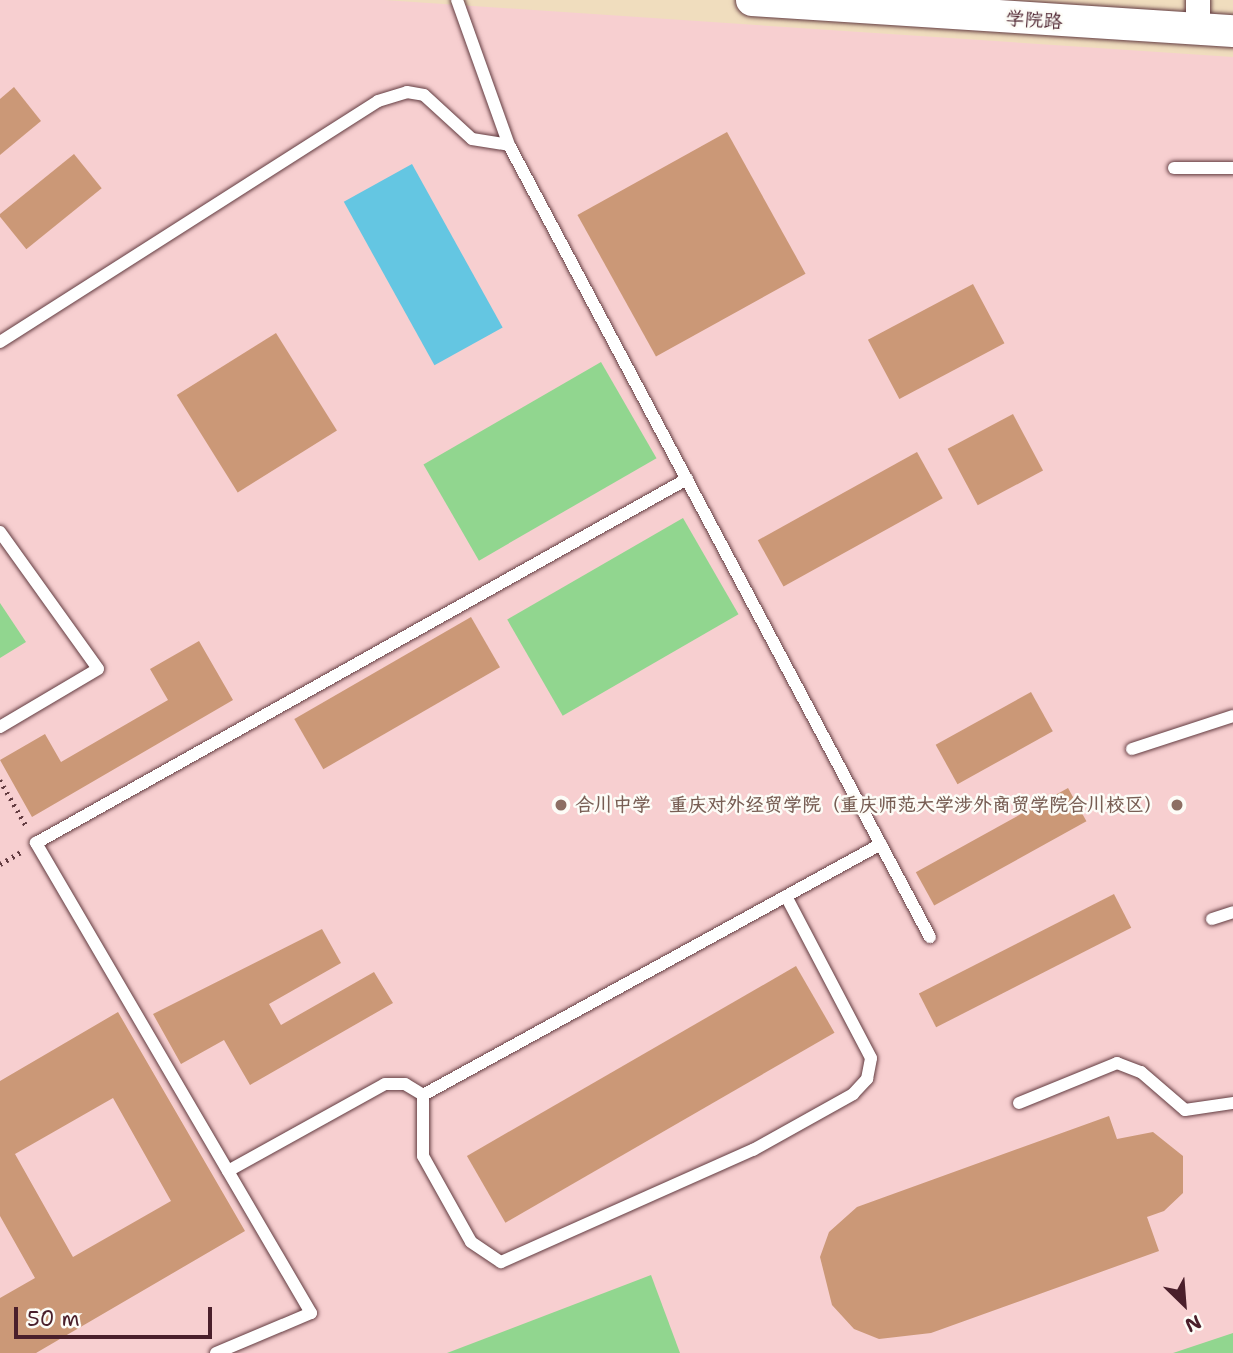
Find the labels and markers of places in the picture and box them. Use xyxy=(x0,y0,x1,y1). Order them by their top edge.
place label: 合川中学 xyxy=(575,794,651,816)
place label: 重庆对外经贸学院（重庆师范大学涉外商贸学院合川校区） xyxy=(669,794,1163,816)
marker: 合川中学 xyxy=(553,797,569,813)
marker: 重庆对外经贸学院（重庆师范大学涉外商贸学院合川校区） xyxy=(1169,797,1185,813)

